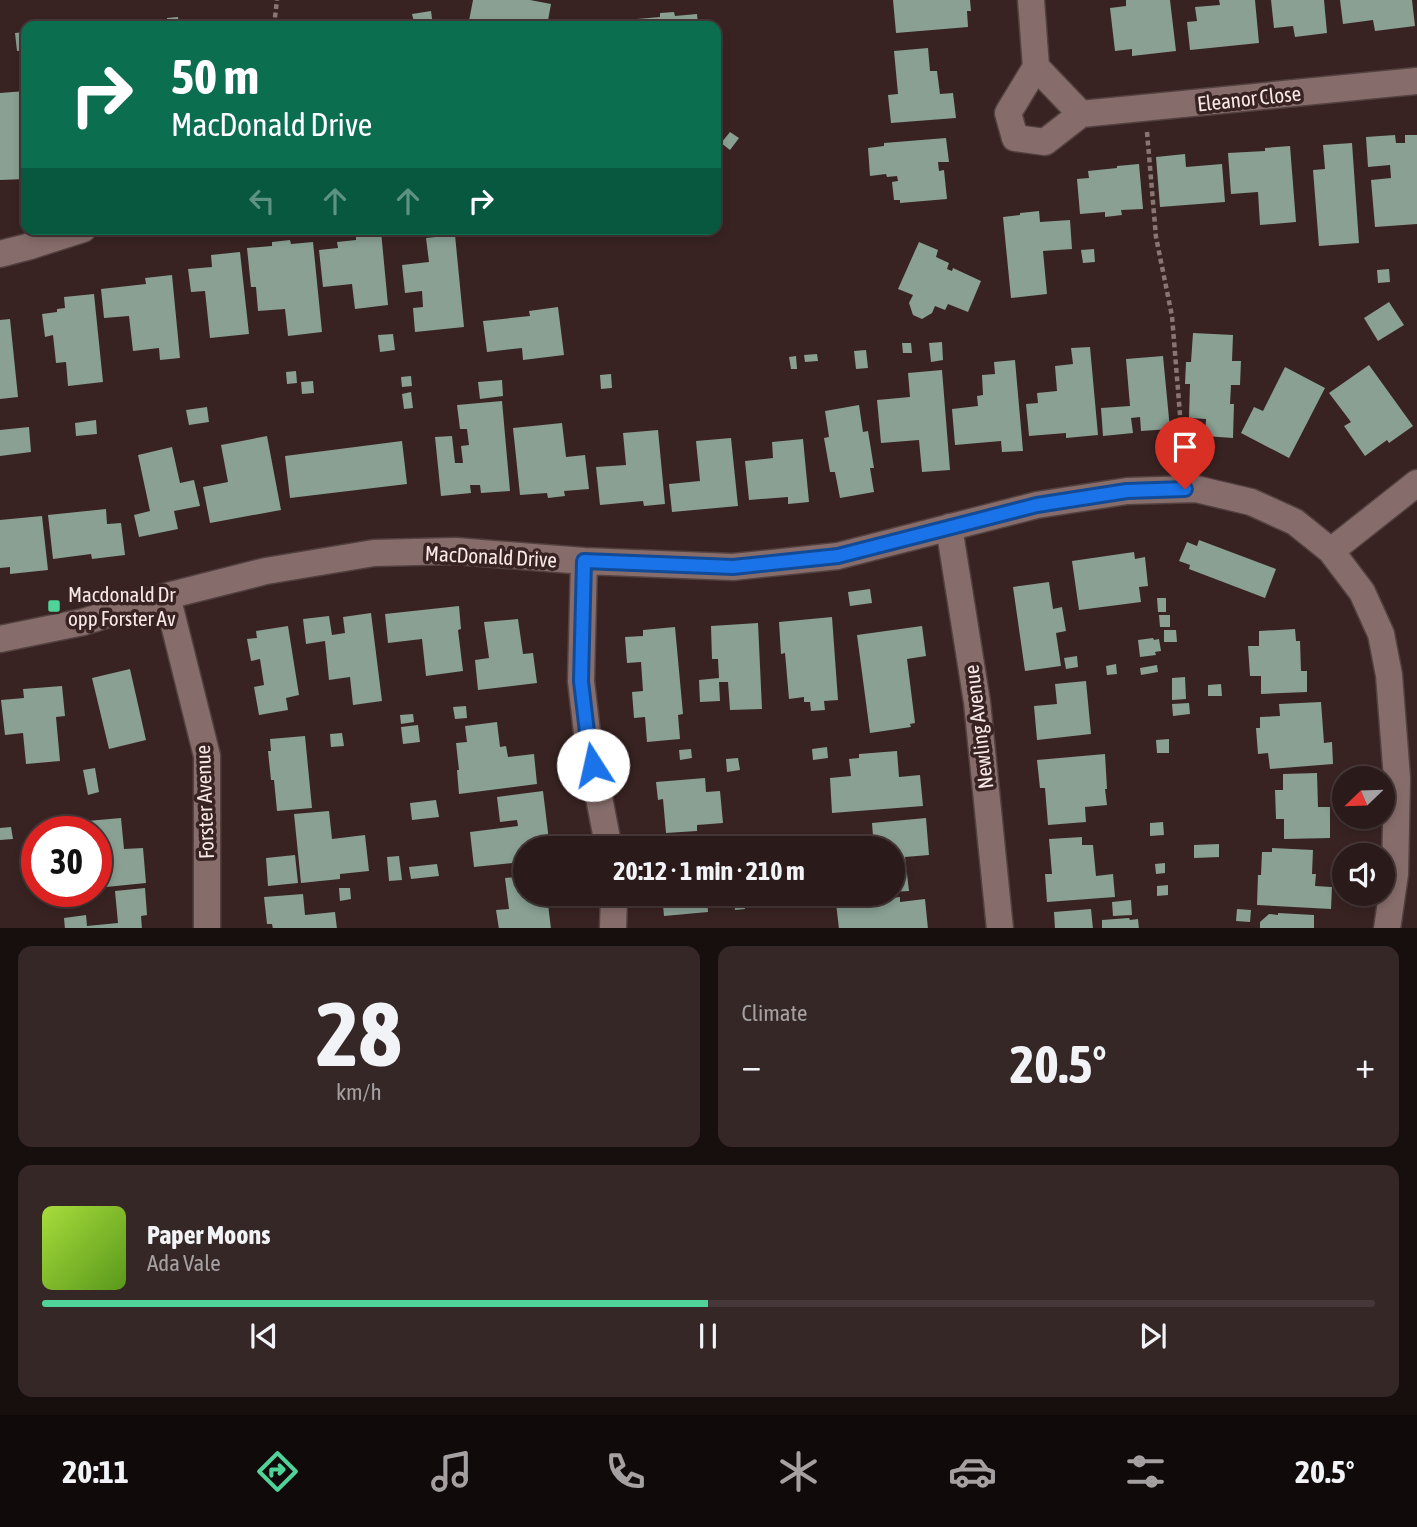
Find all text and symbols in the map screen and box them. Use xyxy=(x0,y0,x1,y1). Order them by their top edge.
text: 50 m xyxy=(171,48,259,104)
icon: right xyxy=(56,49,147,140)
street label: Eleanor Close xyxy=(1196,81,1302,115)
text: MacDonald Drive xyxy=(171,106,372,143)
icon: left xyxy=(243,182,281,220)
icon: ahead xyxy=(316,182,354,220)
icon: ahead xyxy=(389,182,427,220)
icon: right xyxy=(462,182,500,220)
pin xyxy=(1155,417,1215,489)
icon: arrive xyxy=(1166,428,1204,466)
street label: MacDonald Drive xyxy=(424,541,558,571)
place label: Macdonald Dr opp Forster Av xyxy=(68,582,176,630)
marker: Macdonald Dr opp Forster Av xyxy=(46,598,62,614)
street label: Newling Avenue xyxy=(958,664,998,790)
position arrow xyxy=(556,728,630,802)
street label: Forster Avenue xyxy=(190,745,218,859)
north arrow xyxy=(1332,766,1395,830)
map controls xyxy=(1332,766,1395,906)
speed limit sign: 30 xyxy=(21,816,112,907)
button: sound xyxy=(1332,843,1395,906)
text: 20:12 · 1 min · 210 m xyxy=(613,856,805,886)
text: 28 xyxy=(316,981,402,1085)
text: Climate xyxy=(742,1000,807,1026)
text: 20.5° xyxy=(1010,1034,1107,1094)
text: − xyxy=(742,1043,761,1086)
text: + xyxy=(1355,1043,1375,1086)
text: km/h xyxy=(336,1079,382,1105)
text: Paper Moons xyxy=(147,1220,270,1250)
text: Ada Vale xyxy=(147,1250,221,1276)
icon: previous xyxy=(245,1317,283,1355)
icon: pause xyxy=(689,1317,727,1355)
icon: next xyxy=(1134,1317,1172,1355)
icon: directions xyxy=(253,1447,302,1496)
icon: music xyxy=(427,1447,476,1496)
icon: phone xyxy=(601,1447,650,1496)
icon: climate xyxy=(774,1447,823,1496)
icon: car xyxy=(948,1447,997,1496)
icon: filters xyxy=(1121,1447,1170,1496)
text: 20:11 xyxy=(62,1453,129,1490)
text: 20.5° xyxy=(1295,1453,1355,1490)

